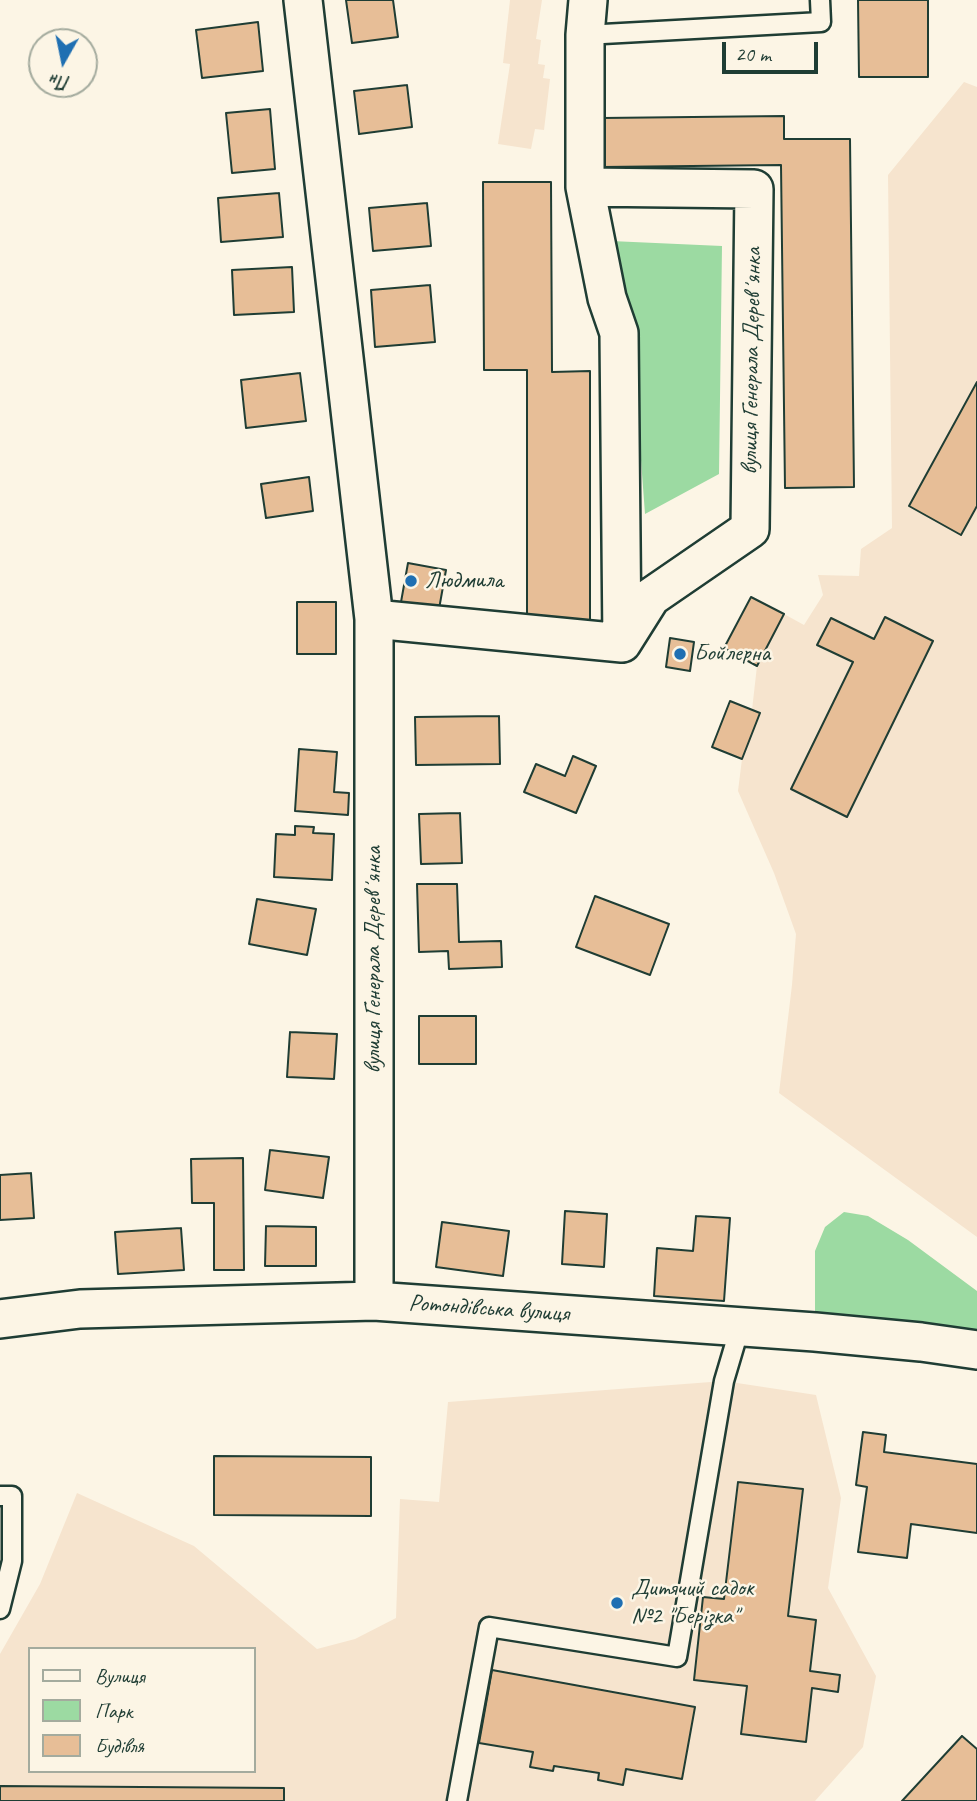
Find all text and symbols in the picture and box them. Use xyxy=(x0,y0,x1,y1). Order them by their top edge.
north arrow xyxy=(28,28,98,98)
scale bar xyxy=(725,28,821,72)
text: 20 m xyxy=(735,41,771,67)
text: Пн xyxy=(48,68,72,95)
street label: вулиця Генерала Деревʼянка xyxy=(736,247,768,475)
place label: Людмила xyxy=(425,567,503,595)
marker: Людмила xyxy=(403,573,419,589)
place label: Бойлерна xyxy=(694,640,770,668)
marker: Бойлерна xyxy=(672,646,688,662)
street label: вулиця Генерала Деревʼянка xyxy=(360,846,388,1074)
street label: Ротондівська вулиця xyxy=(408,1289,570,1329)
place label: Дитячий садок №2 "Берізка" xyxy=(631,1575,753,1631)
marker: Дитячий садок №2 "Берізка" xyxy=(609,1595,625,1611)
legend xyxy=(28,1647,256,1773)
text: Вулиця xyxy=(95,1663,145,1689)
text: Парк xyxy=(95,1698,132,1724)
text: Будівля xyxy=(95,1733,144,1759)

